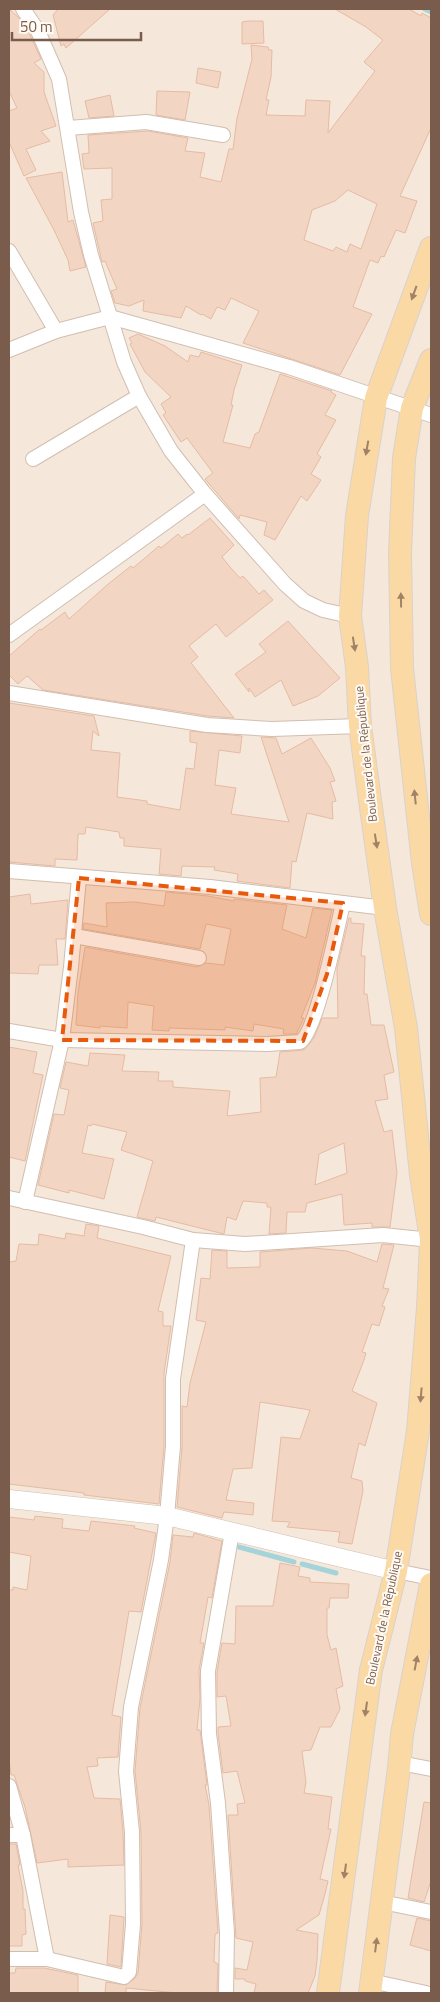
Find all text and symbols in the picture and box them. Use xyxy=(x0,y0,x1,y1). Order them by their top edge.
scale bar xyxy=(12,10,141,42)
text: 50 m xyxy=(20,15,53,38)
one-way arrow xyxy=(410,286,417,301)
one-way arrow xyxy=(363,441,371,457)
one-way arrow xyxy=(396,592,404,608)
one-way arrow xyxy=(350,637,358,653)
street label: Boulevard de la République xyxy=(349,685,382,823)
one-way arrow xyxy=(411,788,419,804)
one-way arrow xyxy=(372,833,380,849)
one-way arrow xyxy=(417,1387,425,1403)
street label: Boulevard de la République xyxy=(360,1549,407,1687)
one-way arrow xyxy=(412,1654,420,1670)
one-way arrow xyxy=(362,1702,370,1718)
one-way arrow xyxy=(340,1863,348,1879)
one-way arrow xyxy=(372,1937,380,1953)

